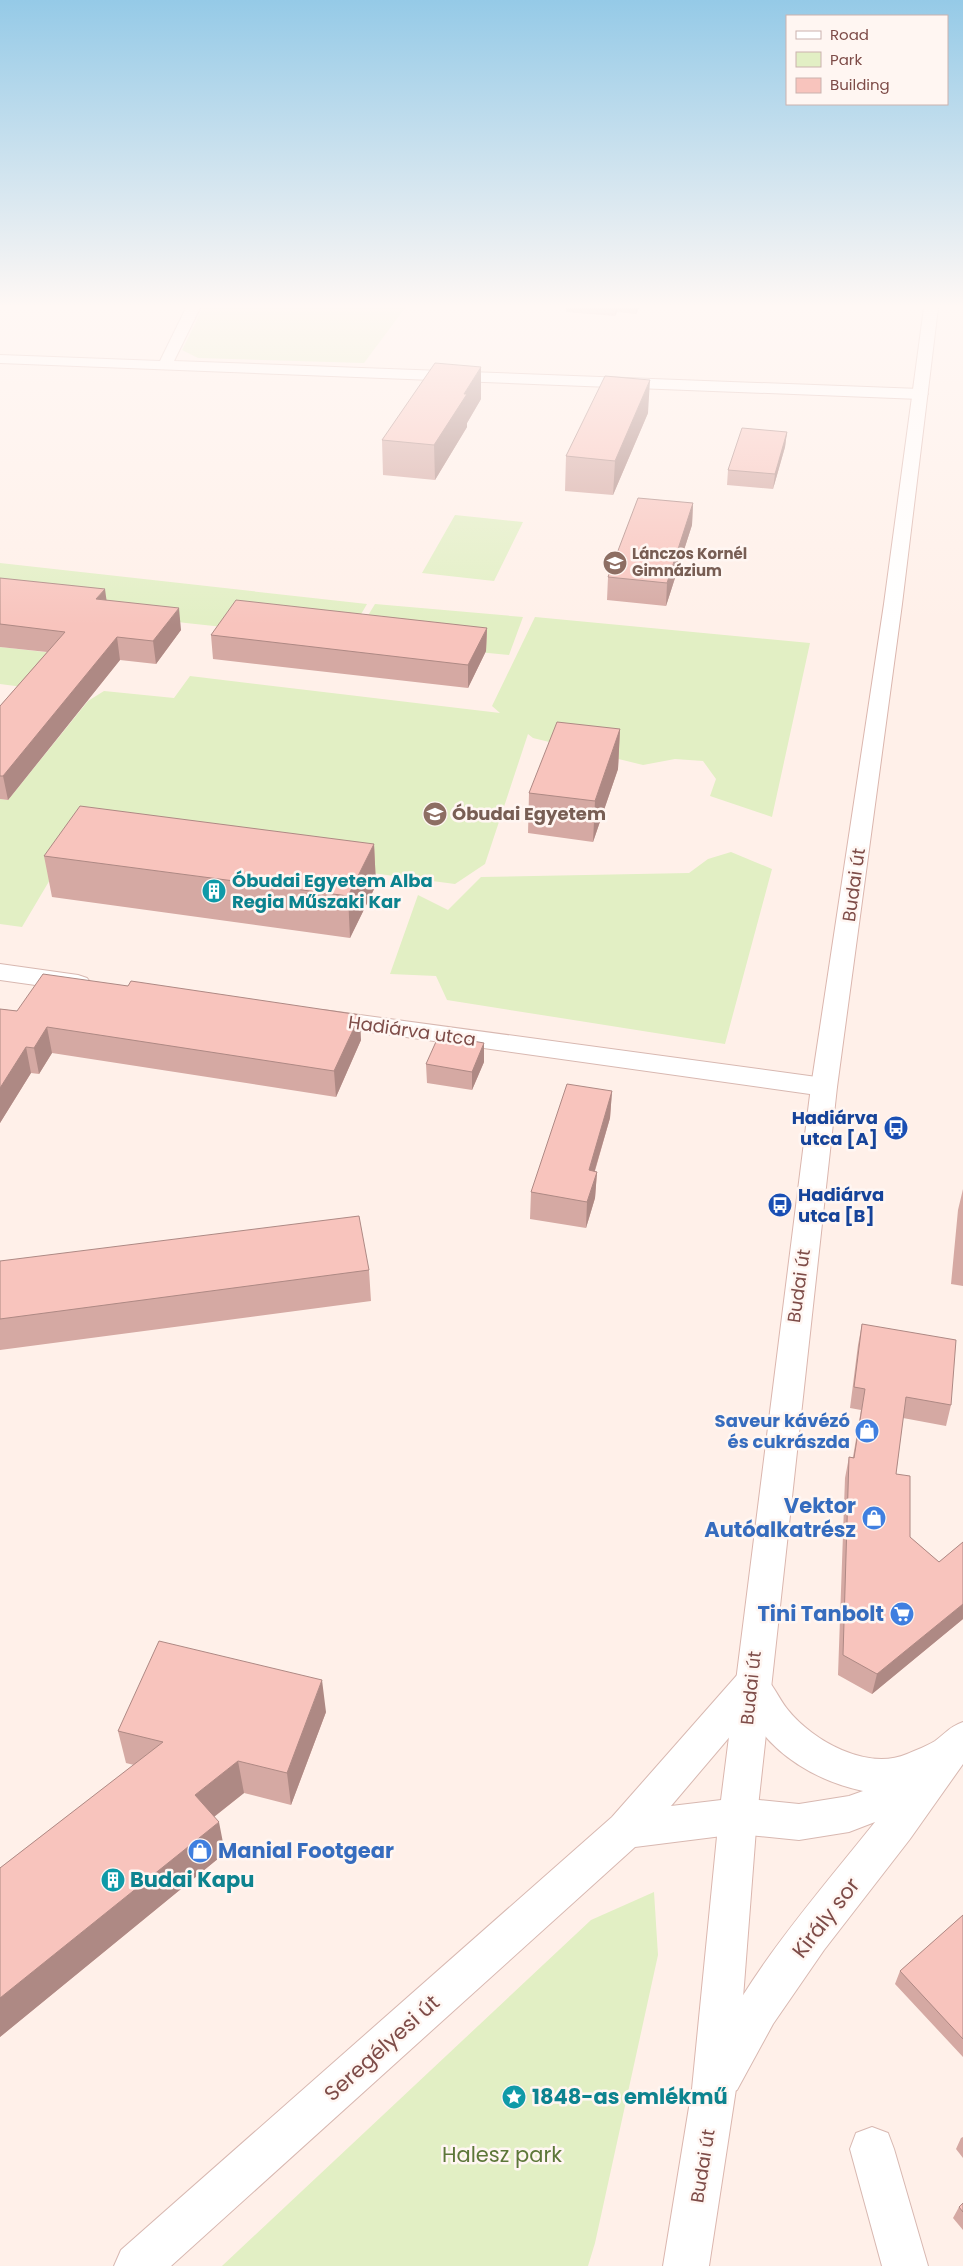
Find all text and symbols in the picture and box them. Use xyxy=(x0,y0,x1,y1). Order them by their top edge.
legend xyxy=(786,15,948,105)
text: Road xyxy=(830,24,869,45)
text: Park xyxy=(830,49,862,70)
text: Building xyxy=(830,74,890,95)
place label: Lánczos Kornél Gimnázium xyxy=(632,543,747,581)
school or university icon: Lánczos Kornél Gimnázium xyxy=(602,550,628,576)
school or university icon: Óbudai Egyetem xyxy=(422,801,448,827)
place label: Óbudai Egyetem xyxy=(452,801,606,826)
street label: Budai út xyxy=(836,846,871,923)
place label: Óbudai Egyetem Alba Regia Műszaki Kar xyxy=(232,868,433,914)
building icon: Óbudai Egyetem Alba Regia Műszaki Kar xyxy=(201,878,227,904)
street label: Hadiárva utca xyxy=(347,1009,477,1052)
place label: Hadiárva utca [A] xyxy=(792,1105,878,1151)
bus stop icon: Hadiárva utca [A] xyxy=(883,1115,909,1141)
place label: Hadiárva utca [B] xyxy=(798,1182,884,1228)
bus stop icon: Hadiárva utca [B] xyxy=(767,1192,793,1218)
street label: Budai út xyxy=(781,1247,816,1324)
place label: Saveur kávézó és cukrászda xyxy=(715,1408,850,1454)
shop icon: Saveur kávézó és cukrászda xyxy=(854,1418,880,1444)
place label: Vektor Autóalkatrész xyxy=(704,1491,856,1544)
shop icon: Vektor Autóalkatrész xyxy=(861,1505,887,1531)
place label: Tini Tanbolt xyxy=(757,1599,884,1628)
supermarket icon: Tini Tanbolt xyxy=(889,1601,915,1627)
street label: Budai út xyxy=(734,1650,767,1726)
place label: Manial Footgear xyxy=(218,1836,394,1865)
shop icon: Manial Footgear xyxy=(187,1838,213,1864)
place label: Budai Kapu xyxy=(130,1865,254,1894)
building icon: Budai Kapu xyxy=(100,1867,126,1893)
street label: Király sor xyxy=(785,1871,866,1964)
street label: Seregélyesi út xyxy=(318,1988,446,2107)
place label: 1848-as emlékmű xyxy=(532,2082,728,2111)
place icon: 1848-as emlékmű xyxy=(501,2084,527,2110)
street label: Budai út xyxy=(684,2127,721,2205)
park label: Halesz park xyxy=(442,2140,562,2169)

